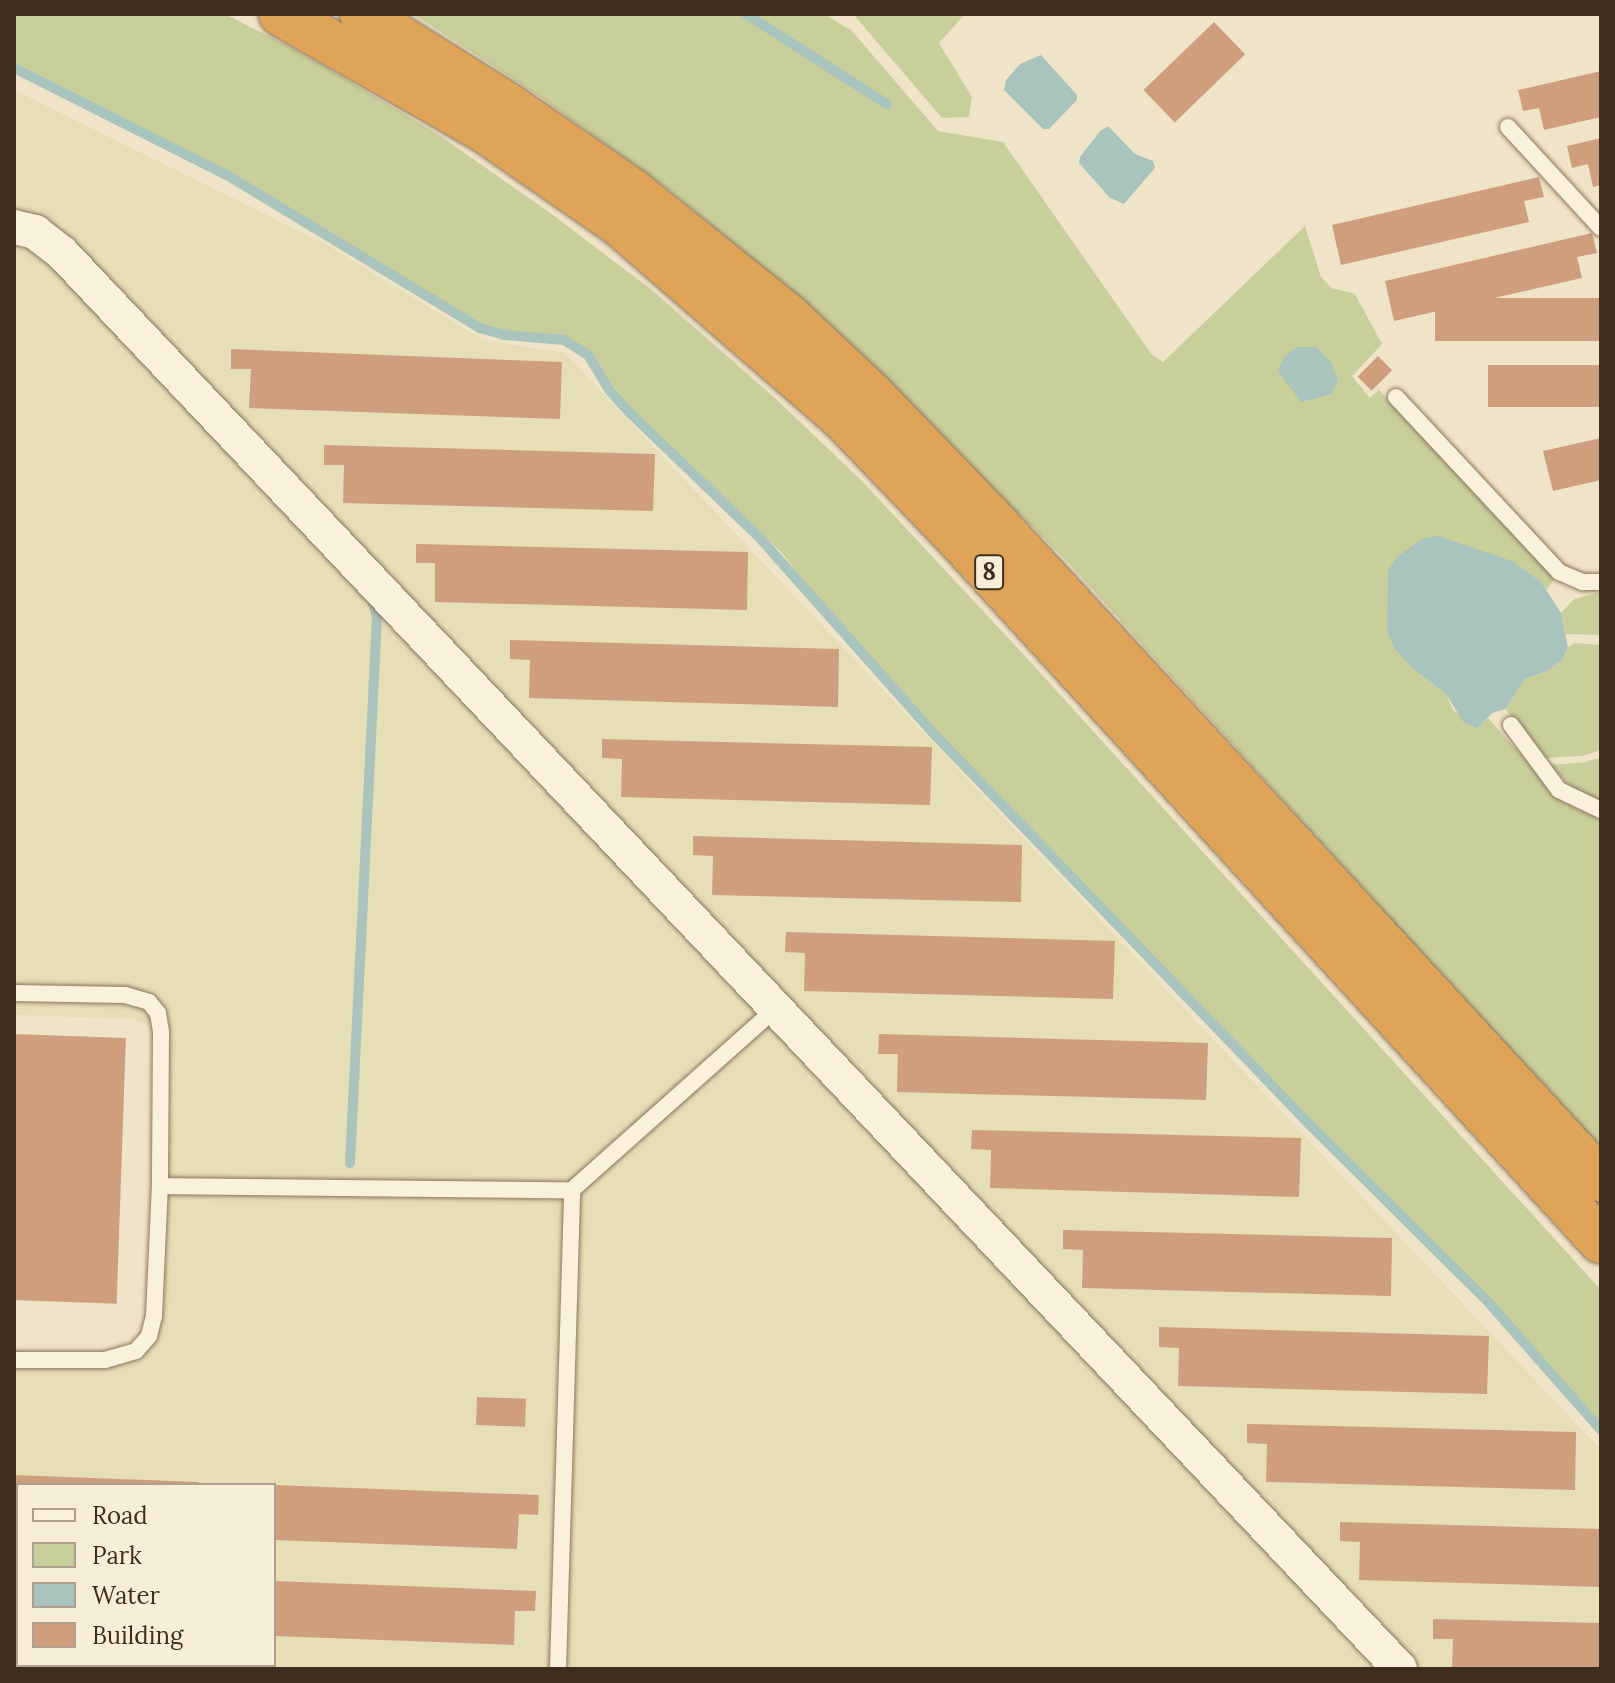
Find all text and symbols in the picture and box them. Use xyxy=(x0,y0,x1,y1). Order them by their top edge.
road number: 8 xyxy=(973,552,1005,592)
legend xyxy=(16,1483,276,1667)
text: Road xyxy=(92,1500,148,1531)
text: Park xyxy=(92,1540,142,1571)
text: Water xyxy=(92,1580,160,1611)
text: Building xyxy=(92,1620,183,1651)

